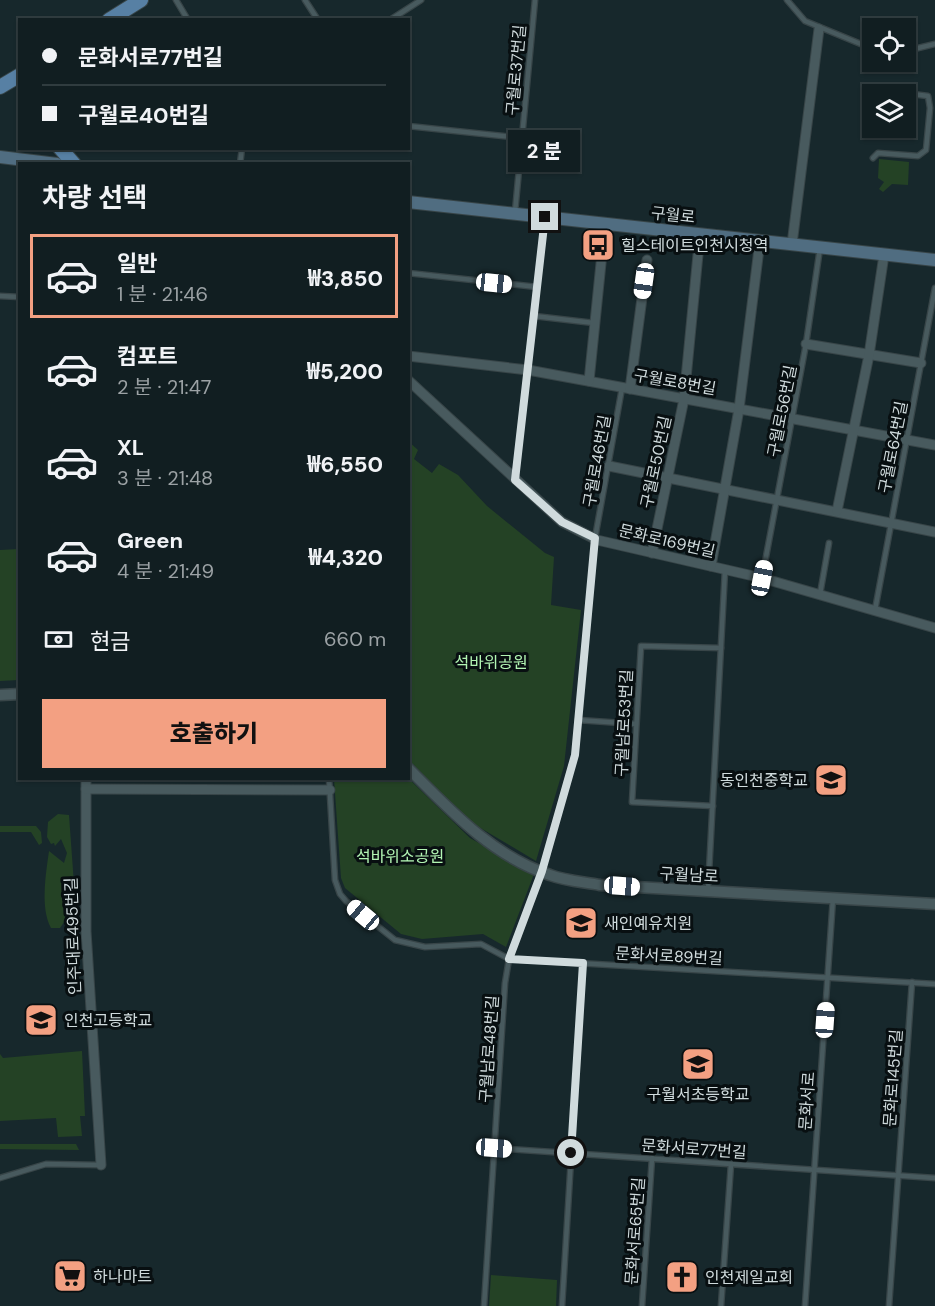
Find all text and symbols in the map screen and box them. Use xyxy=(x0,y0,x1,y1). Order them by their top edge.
map controls xyxy=(862,18,916,138)
button: locate xyxy=(862,18,916,72)
street label: 구월로37번길 xyxy=(502,24,530,116)
text: 문화서로77번길 xyxy=(78,43,223,72)
button: layers xyxy=(862,84,916,138)
text: 구월로40번길 xyxy=(78,101,209,130)
callout: 2 분 xyxy=(509,130,581,172)
text: 2 분 xyxy=(527,138,561,164)
text: 차량 선택 xyxy=(42,180,148,215)
street label: 구월로 xyxy=(650,202,696,228)
route end xyxy=(531,203,558,230)
bus stop icon: 힐스테이트인천시청역 xyxy=(580,227,616,263)
place label: 힐스테이트인천시청역 xyxy=(621,235,768,256)
icon: car xyxy=(45,249,99,303)
text: 일반 xyxy=(117,249,157,278)
car xyxy=(633,262,655,300)
text: ₩3,850 xyxy=(308,264,383,293)
car xyxy=(475,272,513,294)
text: 1 분 · 21:46 xyxy=(117,281,208,307)
icon: car xyxy=(45,342,99,396)
text: 컴포트 xyxy=(117,342,178,371)
text: ₩5,200 xyxy=(307,357,383,386)
street label: 구월로56번길 xyxy=(763,363,801,459)
street label: 구월로8번길 xyxy=(632,364,718,400)
text: 2 분 · 21:47 xyxy=(117,374,211,400)
street label: 구월로64번길 xyxy=(874,399,912,495)
street label: 구월로46번길 xyxy=(579,413,615,509)
street label: 구월로50번길 xyxy=(636,414,676,510)
text: XL xyxy=(117,433,144,462)
icon: car xyxy=(45,435,99,489)
text: ₩6,550 xyxy=(307,450,383,479)
text: 3 분 · 21:48 xyxy=(117,465,213,491)
street label: 문화로169번길 xyxy=(617,520,717,562)
text: Green xyxy=(117,526,183,555)
icon: car xyxy=(45,528,99,582)
text: ₩4,320 xyxy=(308,543,383,572)
text: 4 분 · 21:49 xyxy=(117,558,214,584)
car xyxy=(750,559,774,597)
icon: cash xyxy=(42,623,75,656)
text: 660 m xyxy=(324,626,386,652)
text: 현금 xyxy=(90,627,130,656)
park label: 석바위공원 xyxy=(454,652,528,673)
street label: 구월남로53번길 xyxy=(611,669,637,777)
button: 호출하기 xyxy=(42,699,386,768)
school or university icon: 동인천중학교 xyxy=(813,762,849,798)
place label: 동인천중학교 xyxy=(720,770,808,791)
park label: 석바위소공원 xyxy=(356,846,444,867)
street label: 구월남로 xyxy=(659,863,719,887)
car xyxy=(603,876,641,896)
street label: 인주대로495번길 xyxy=(60,877,86,995)
car xyxy=(343,897,383,933)
school or university icon: 새인예유치원 xyxy=(563,905,599,941)
place label: 새인예유치원 xyxy=(604,913,692,934)
street label: 문화서로89번길 xyxy=(615,943,723,969)
street label: 구월남로48번길 xyxy=(475,995,503,1103)
car xyxy=(815,1001,835,1039)
school or university icon: 인천고등학교 xyxy=(23,1002,59,1038)
place label: 인천고등학교 xyxy=(64,1010,152,1031)
street label: 문화로145번길 xyxy=(879,1028,907,1128)
school or university icon: 구월서초등학교 xyxy=(680,1046,716,1082)
street label: 문화서로 xyxy=(794,1071,820,1131)
place label: 구월서초등학교 xyxy=(646,1084,750,1105)
street label: 문화서로77번길 xyxy=(641,1135,747,1163)
car xyxy=(475,1138,513,1158)
route start xyxy=(557,1139,584,1166)
street label: 문화서로65번길 xyxy=(621,1176,649,1286)
supermarket icon: 하나마트 xyxy=(52,1258,88,1294)
church icon: 인천제일교회 xyxy=(664,1259,700,1295)
place label: 하나마트 xyxy=(93,1266,152,1287)
place label: 인천제일교회 xyxy=(705,1267,793,1288)

